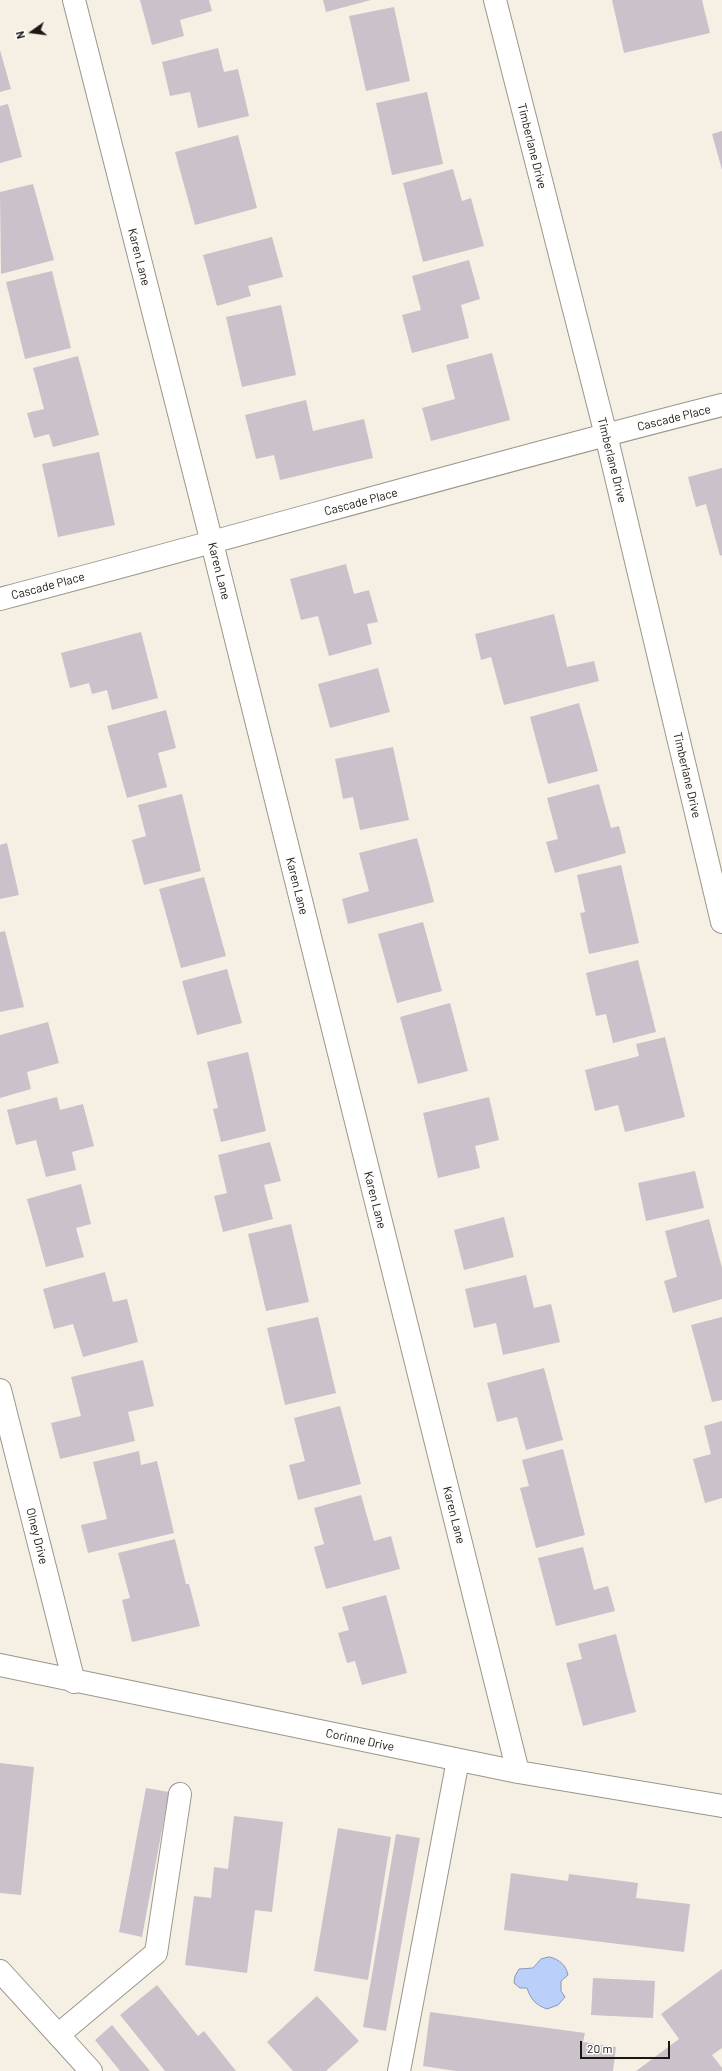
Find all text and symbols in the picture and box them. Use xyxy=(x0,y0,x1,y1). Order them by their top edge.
north arrow xyxy=(12,12,52,52)
text: N xyxy=(13,30,27,40)
street label: Timberlane Drive xyxy=(514,102,550,190)
street label: Karen Lane xyxy=(125,227,153,287)
street label: Cascade Place xyxy=(636,402,712,434)
street label: Timberlane Drive xyxy=(594,416,630,504)
street label: Cascade Place xyxy=(323,485,399,519)
street label: Karen Lane xyxy=(205,541,233,601)
street label: Cascade Place xyxy=(10,569,86,603)
street label: Timberlane Drive xyxy=(670,731,704,819)
street label: Karen Lane xyxy=(283,856,311,916)
street label: Karen Lane xyxy=(361,1170,389,1230)
street label: Karen Lane xyxy=(440,1485,468,1545)
street label: Olney Drive xyxy=(23,1506,51,1566)
street label: Corinne Drive xyxy=(324,1726,396,1754)
scale bar xyxy=(582,2033,672,2059)
text: 20 m xyxy=(587,2041,613,2055)

